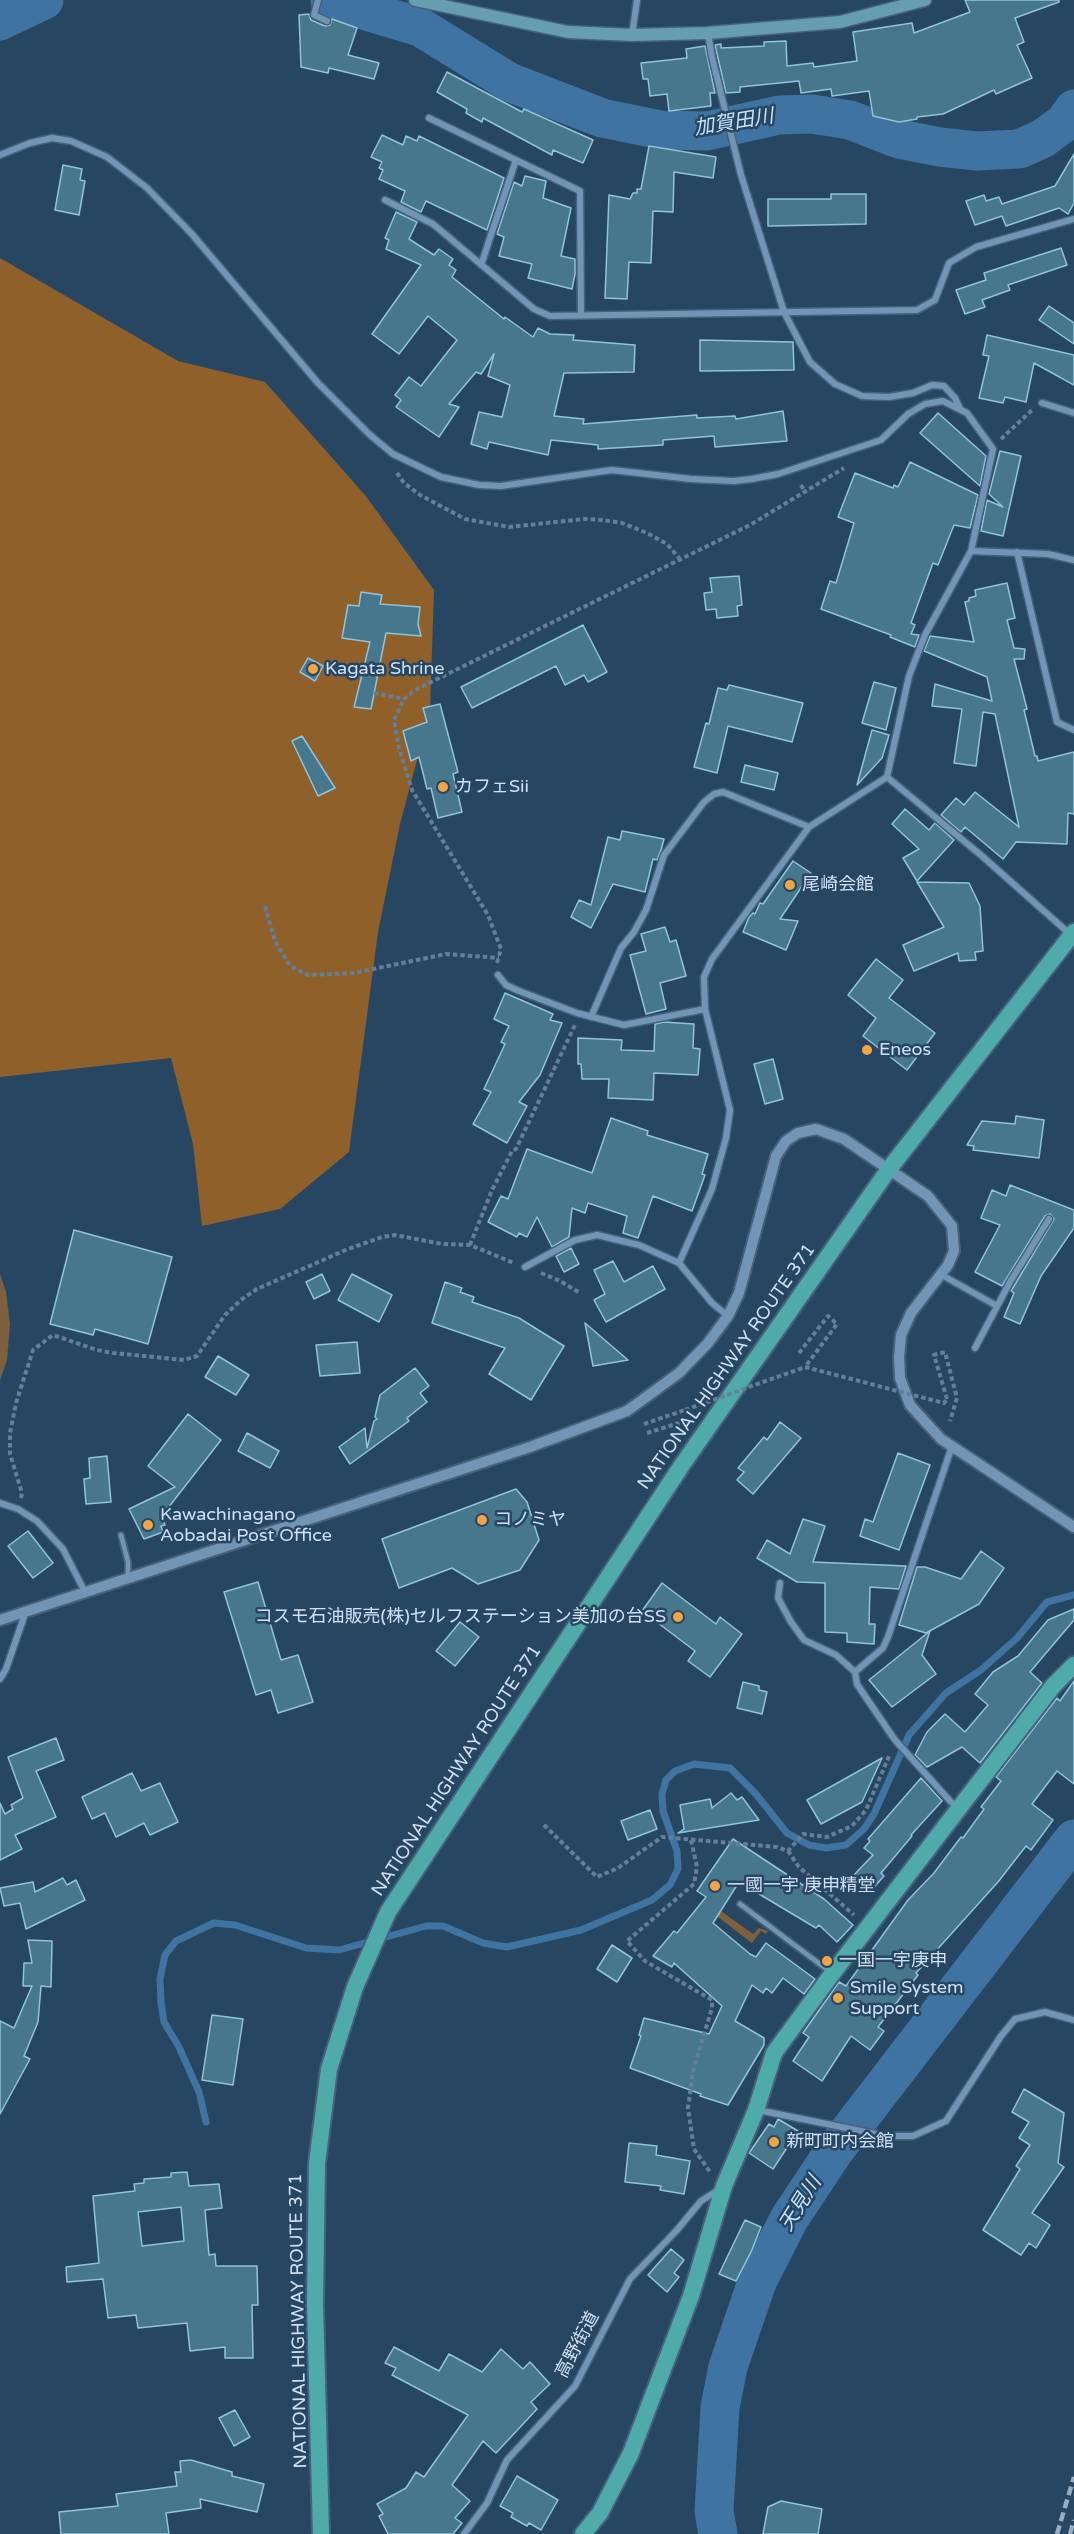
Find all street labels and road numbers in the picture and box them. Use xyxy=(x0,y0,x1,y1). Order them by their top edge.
street label: NATIONAL HIGHWAY ROUTE 371 xyxy=(633,1240,821,1494)
street label: NATIONAL HIGHWAY ROUTE 371 xyxy=(368,1641,546,1901)
street label: NATIONAL HIGHWAY ROUTE 371 xyxy=(286,2173,312,2469)
street label: 高野街道 xyxy=(552,2308,604,2382)

